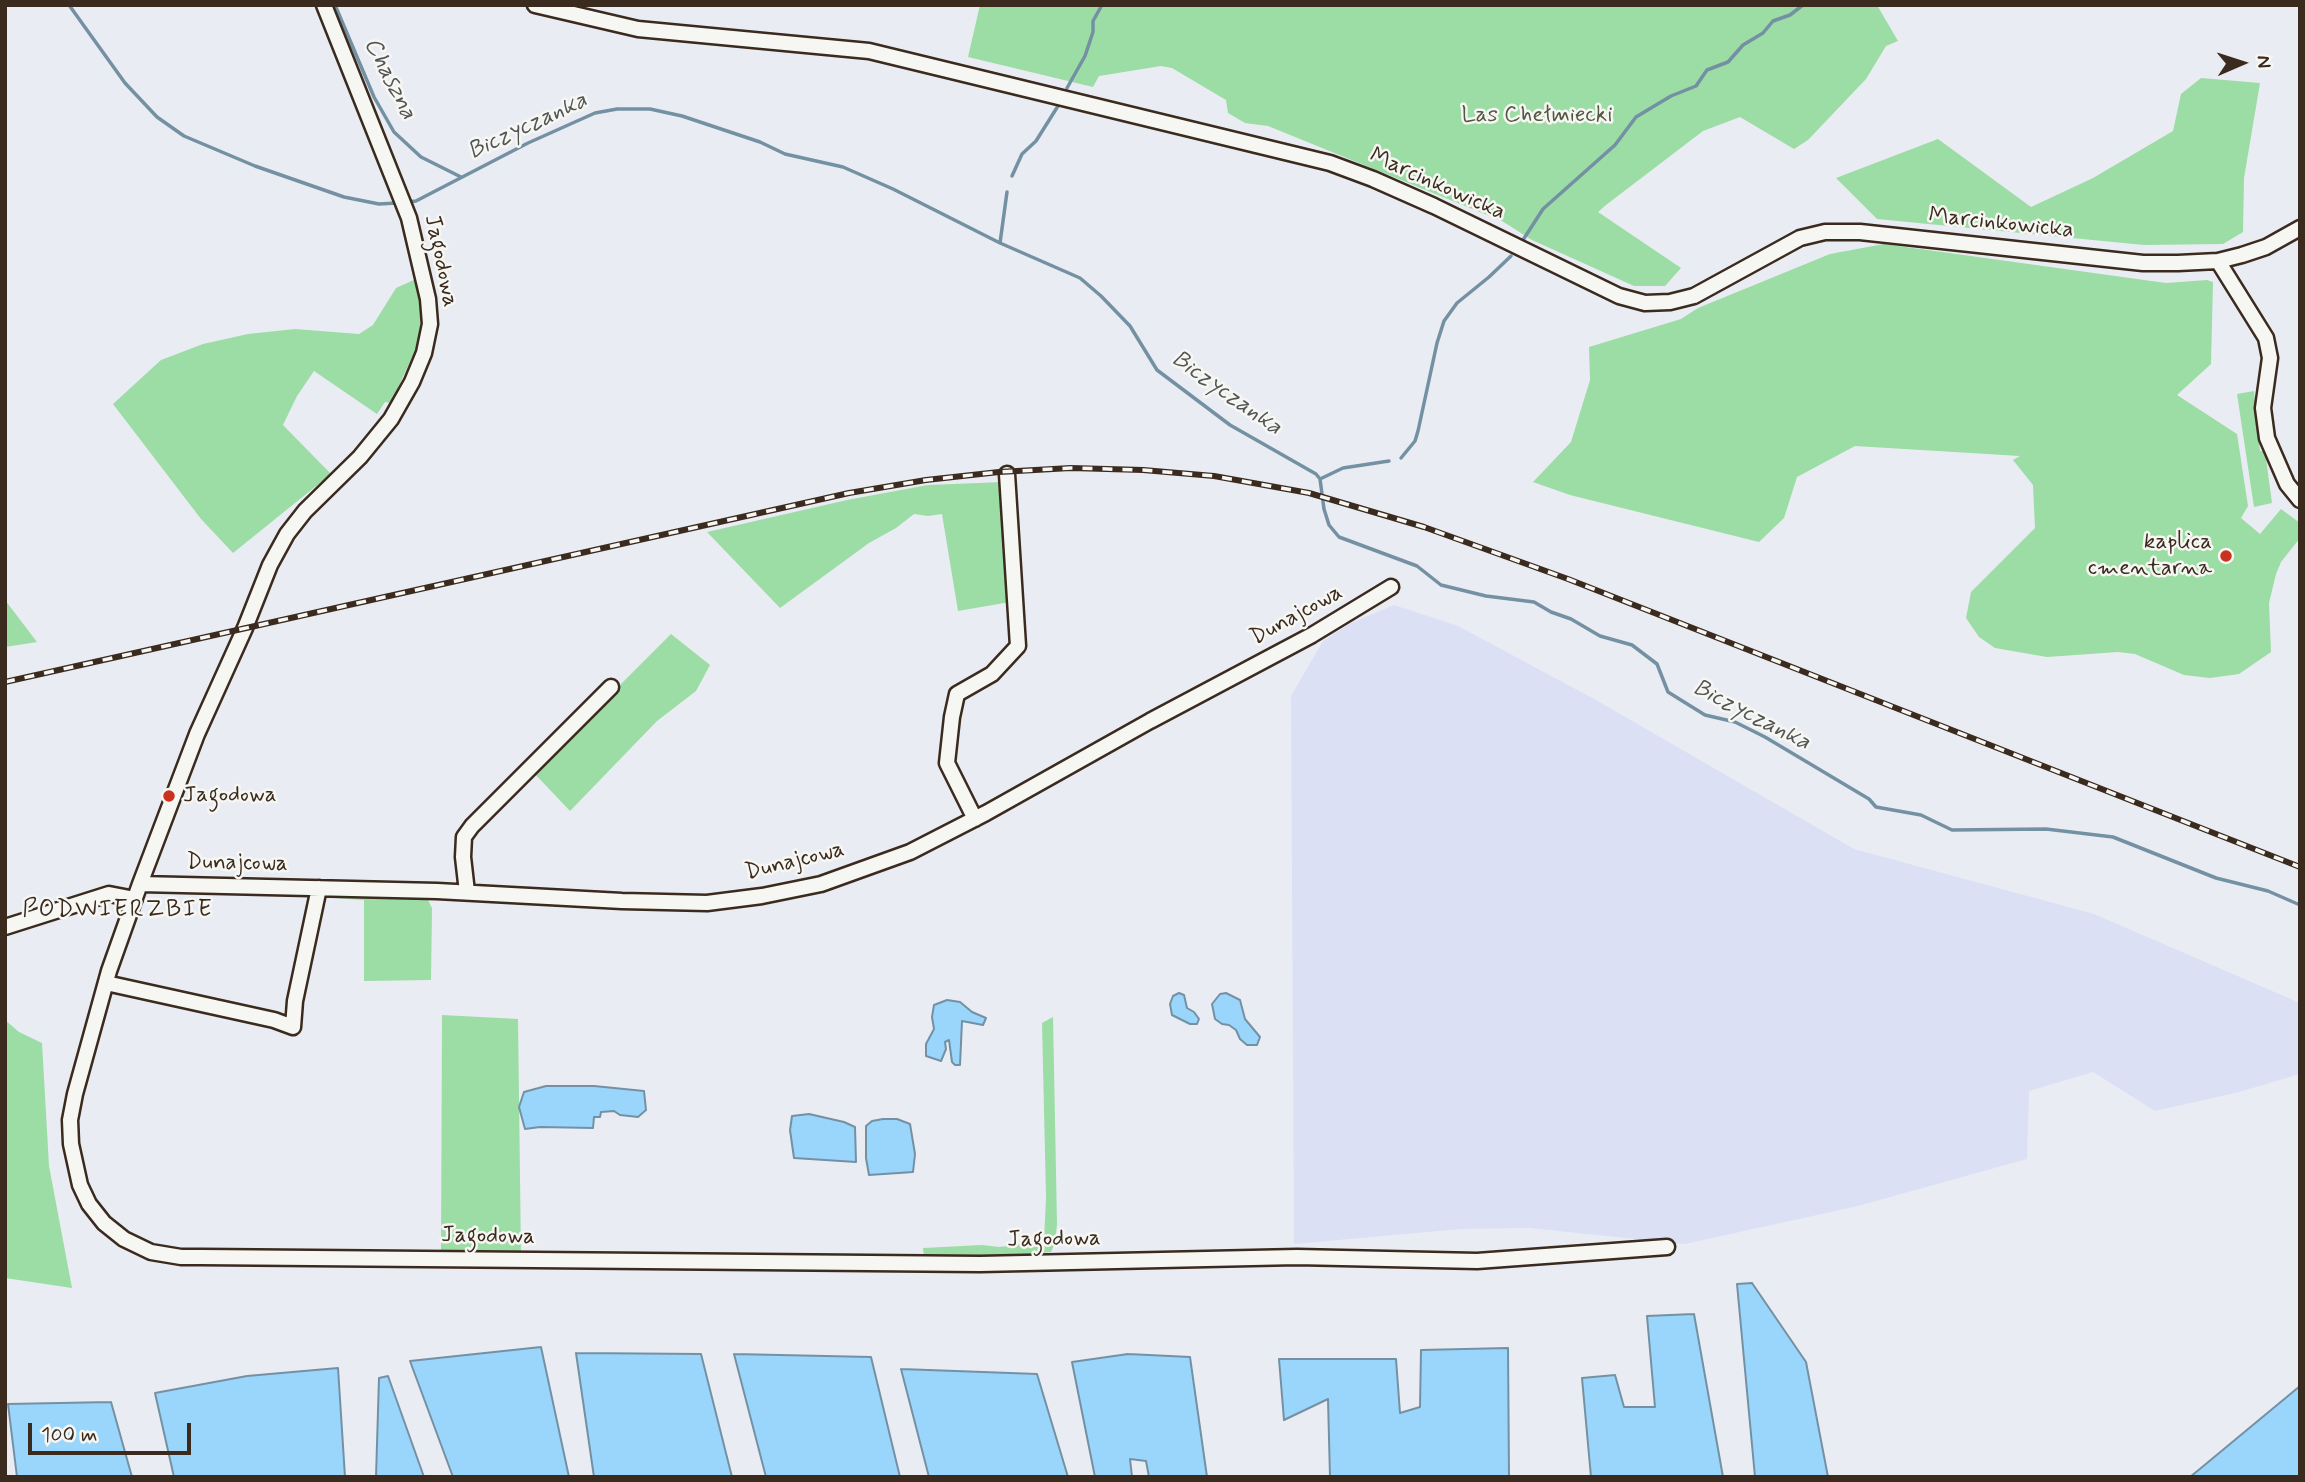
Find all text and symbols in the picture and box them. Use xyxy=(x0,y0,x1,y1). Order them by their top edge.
north arrow xyxy=(2207,28,2277,98)
water label: Chaszna xyxy=(356,33,422,125)
text: N xyxy=(2251,55,2276,69)
water label: Biczyczanka xyxy=(464,87,592,167)
park label: Las Chełmiecki xyxy=(1461,102,1613,130)
street label: Marcinkowicka xyxy=(1365,143,1509,227)
street label: Marcinkowicka xyxy=(1927,203,2075,245)
street label: Jagodowa xyxy=(417,212,463,310)
water label: Biczyczanka xyxy=(1165,345,1287,443)
place label: kaplica cmentarna xyxy=(2088,529,2212,583)
marker: kaplica cmentarna xyxy=(2218,548,2234,564)
street label: Dunajcowa xyxy=(1246,579,1348,653)
water label: Biczyczanka xyxy=(1687,674,1815,758)
place label: Jagodowa xyxy=(183,782,277,810)
marker: Jagodowa xyxy=(161,788,177,804)
street label: Dunajcowa xyxy=(743,836,847,888)
street label: Dunajcowa xyxy=(186,849,288,879)
district label: PODWIERZBIE xyxy=(24,897,212,925)
street label: Jagodowa xyxy=(441,1222,535,1252)
street label: Jagodowa xyxy=(1007,1225,1101,1255)
scale bar xyxy=(32,1408,194,1452)
text: 100 m xyxy=(41,1421,97,1449)

